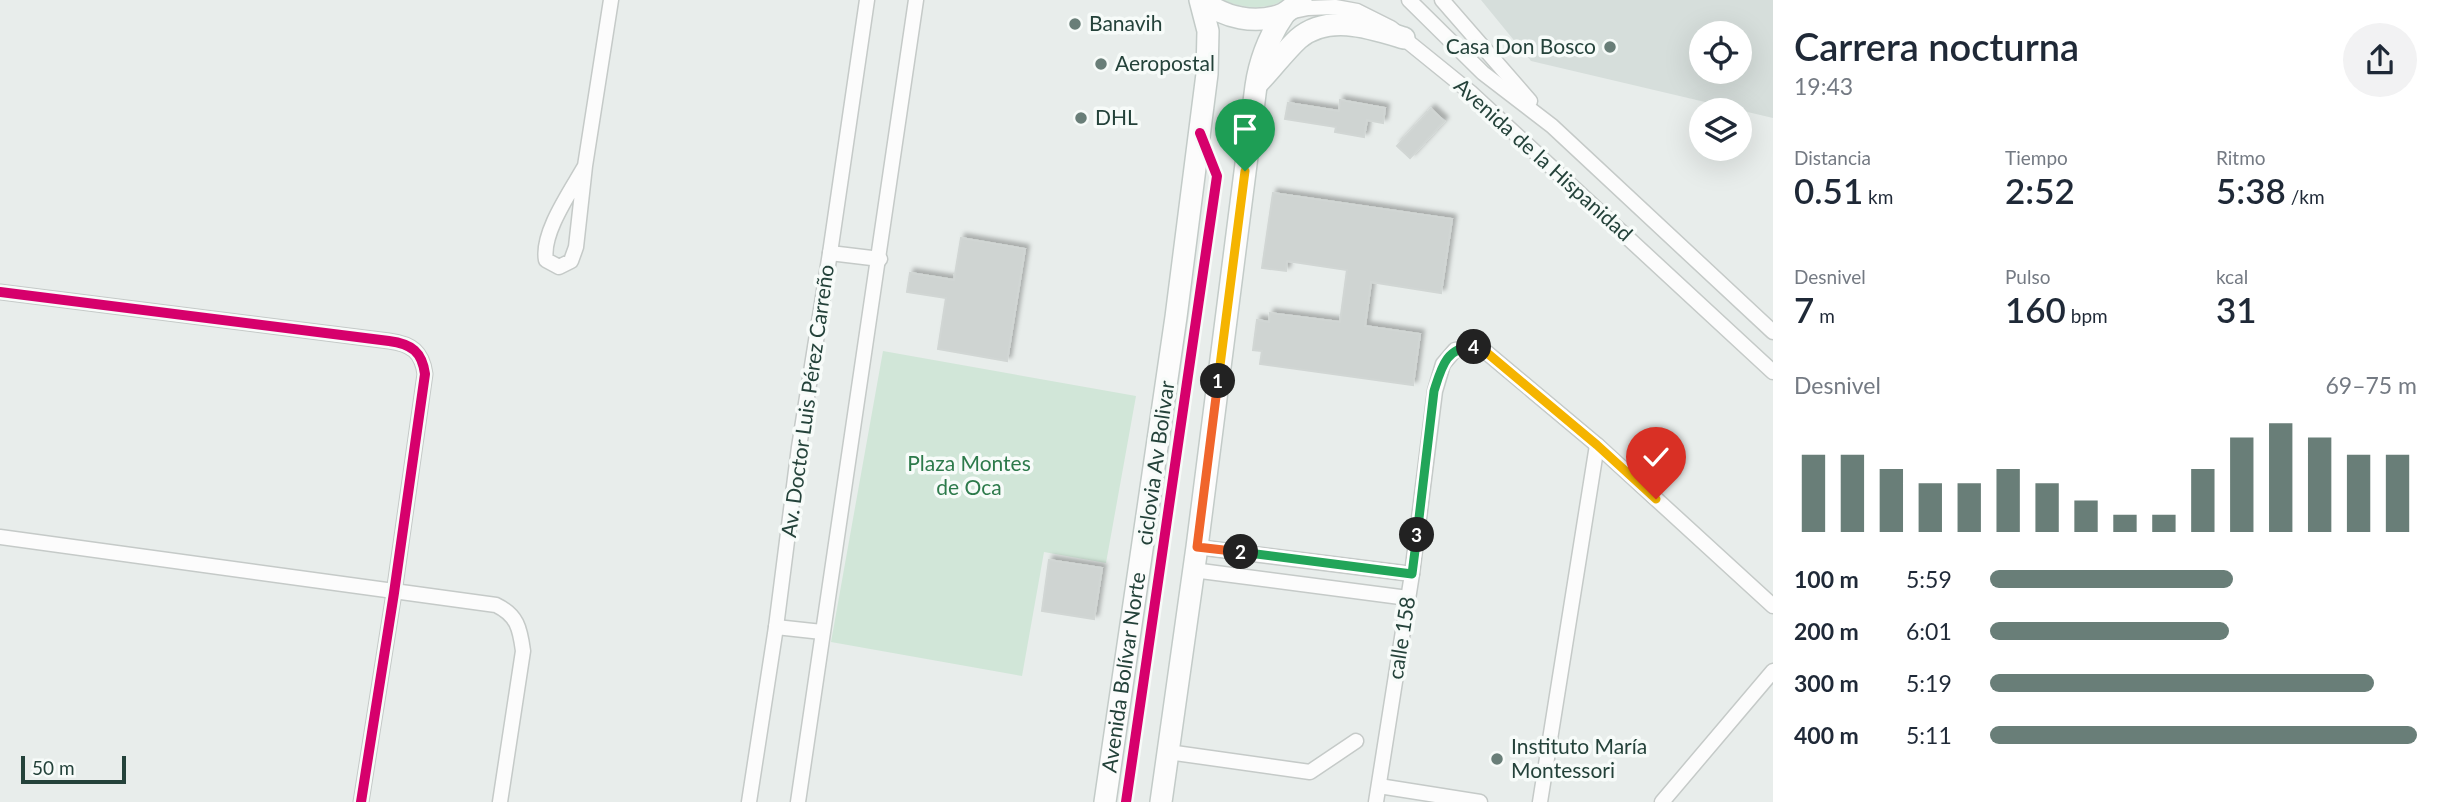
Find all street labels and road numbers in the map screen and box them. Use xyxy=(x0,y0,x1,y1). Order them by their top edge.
street label: Avenida de la Hispanidad xyxy=(1450,72,1638,246)
street label: Av. Doctor Luis Pérez Carreño xyxy=(775,263,838,539)
street label: ciclovia Av Bolivar xyxy=(1131,379,1178,547)
street label: Avenida Bolívar Norte xyxy=(1095,570,1150,774)
street label: calle 158 xyxy=(1382,595,1419,681)

